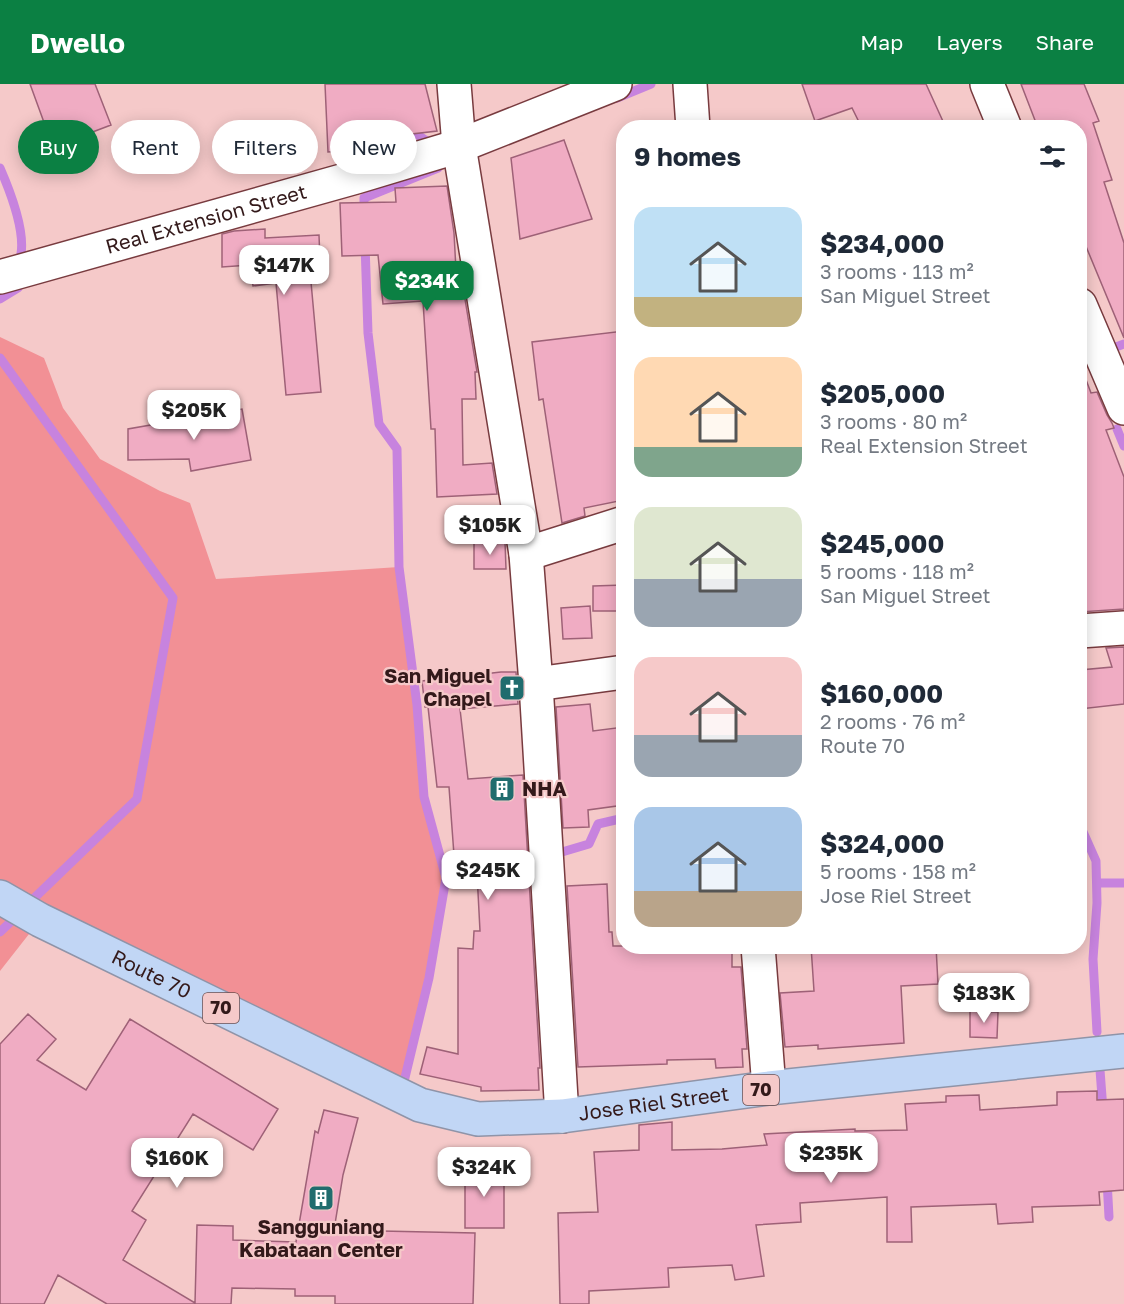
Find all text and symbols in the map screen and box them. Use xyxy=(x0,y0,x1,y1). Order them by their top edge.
text: Dwello xyxy=(30,26,125,59)
text: Map xyxy=(860,29,903,55)
text: Layers xyxy=(936,29,1003,55)
text: Share xyxy=(1036,29,1094,55)
chip: Buy xyxy=(18,120,99,174)
chip: Rent xyxy=(111,120,200,174)
chip: Filters xyxy=(212,120,318,174)
chip: New xyxy=(330,120,417,174)
icon: filters xyxy=(1036,140,1069,173)
text: 9 homes xyxy=(634,141,741,172)
street label: Real Extension Street xyxy=(102,179,309,258)
text: $234,000 xyxy=(820,228,944,259)
icon: home xyxy=(682,231,754,303)
pin: $147K xyxy=(242,245,326,296)
text: $147K xyxy=(253,252,315,276)
text: 3 rooms · 113 m² xyxy=(820,259,974,283)
pin: $234K xyxy=(385,261,469,312)
text: $234K xyxy=(395,268,459,292)
text: San Miguel Street xyxy=(820,283,991,307)
text: $205,000 xyxy=(820,378,945,409)
icon: home xyxy=(682,381,754,453)
pin: $205K xyxy=(152,390,236,441)
text: $205K xyxy=(161,397,227,421)
text: 3 rooms · 80 m² xyxy=(820,409,967,433)
text: Real Extension Street xyxy=(820,433,1028,457)
pin: $105K xyxy=(448,505,532,556)
text: $105K xyxy=(458,512,522,536)
text: $245,000 xyxy=(820,528,944,559)
icon: home xyxy=(682,531,754,603)
text: 5 rooms · 118 m² xyxy=(820,559,974,583)
text: San Miguel Street xyxy=(820,583,991,607)
place label: San Miguel Chapel xyxy=(384,663,492,710)
church icon: San Miguel Chapel xyxy=(497,673,527,703)
text: $160,000 xyxy=(820,678,943,709)
icon: home xyxy=(682,681,754,753)
text: 2 rooms · 76 m² xyxy=(820,709,965,733)
text: Route 70 xyxy=(820,733,905,757)
building icon: NHA xyxy=(487,774,517,804)
place label: NHA xyxy=(522,776,567,800)
text: $324,000 xyxy=(820,828,944,859)
icon: home xyxy=(682,831,754,903)
pin: $245K xyxy=(446,850,530,901)
text: $245K xyxy=(456,857,520,881)
text: 5 rooms · 158 m² xyxy=(820,859,976,883)
text: Jose Riel Street xyxy=(820,883,971,907)
street label: Route 70 xyxy=(108,944,195,1003)
pin: $183K xyxy=(942,973,1026,1024)
text: $183K xyxy=(952,980,1016,1004)
road number: 70 xyxy=(203,993,239,1023)
road number: 70 xyxy=(743,1075,779,1105)
street label: Jose Riel Street xyxy=(577,1081,730,1125)
pin: $235K xyxy=(789,1133,873,1184)
pin: $160K xyxy=(135,1138,219,1189)
text: $235K xyxy=(799,1140,863,1164)
text: $160K xyxy=(145,1145,209,1169)
pin: $324K xyxy=(442,1147,526,1198)
text: $324K xyxy=(452,1154,516,1178)
building icon: Sangguniang Kabataan Center xyxy=(306,1183,336,1213)
place label: Sangguniang Kabataan Center xyxy=(239,1214,403,1261)

